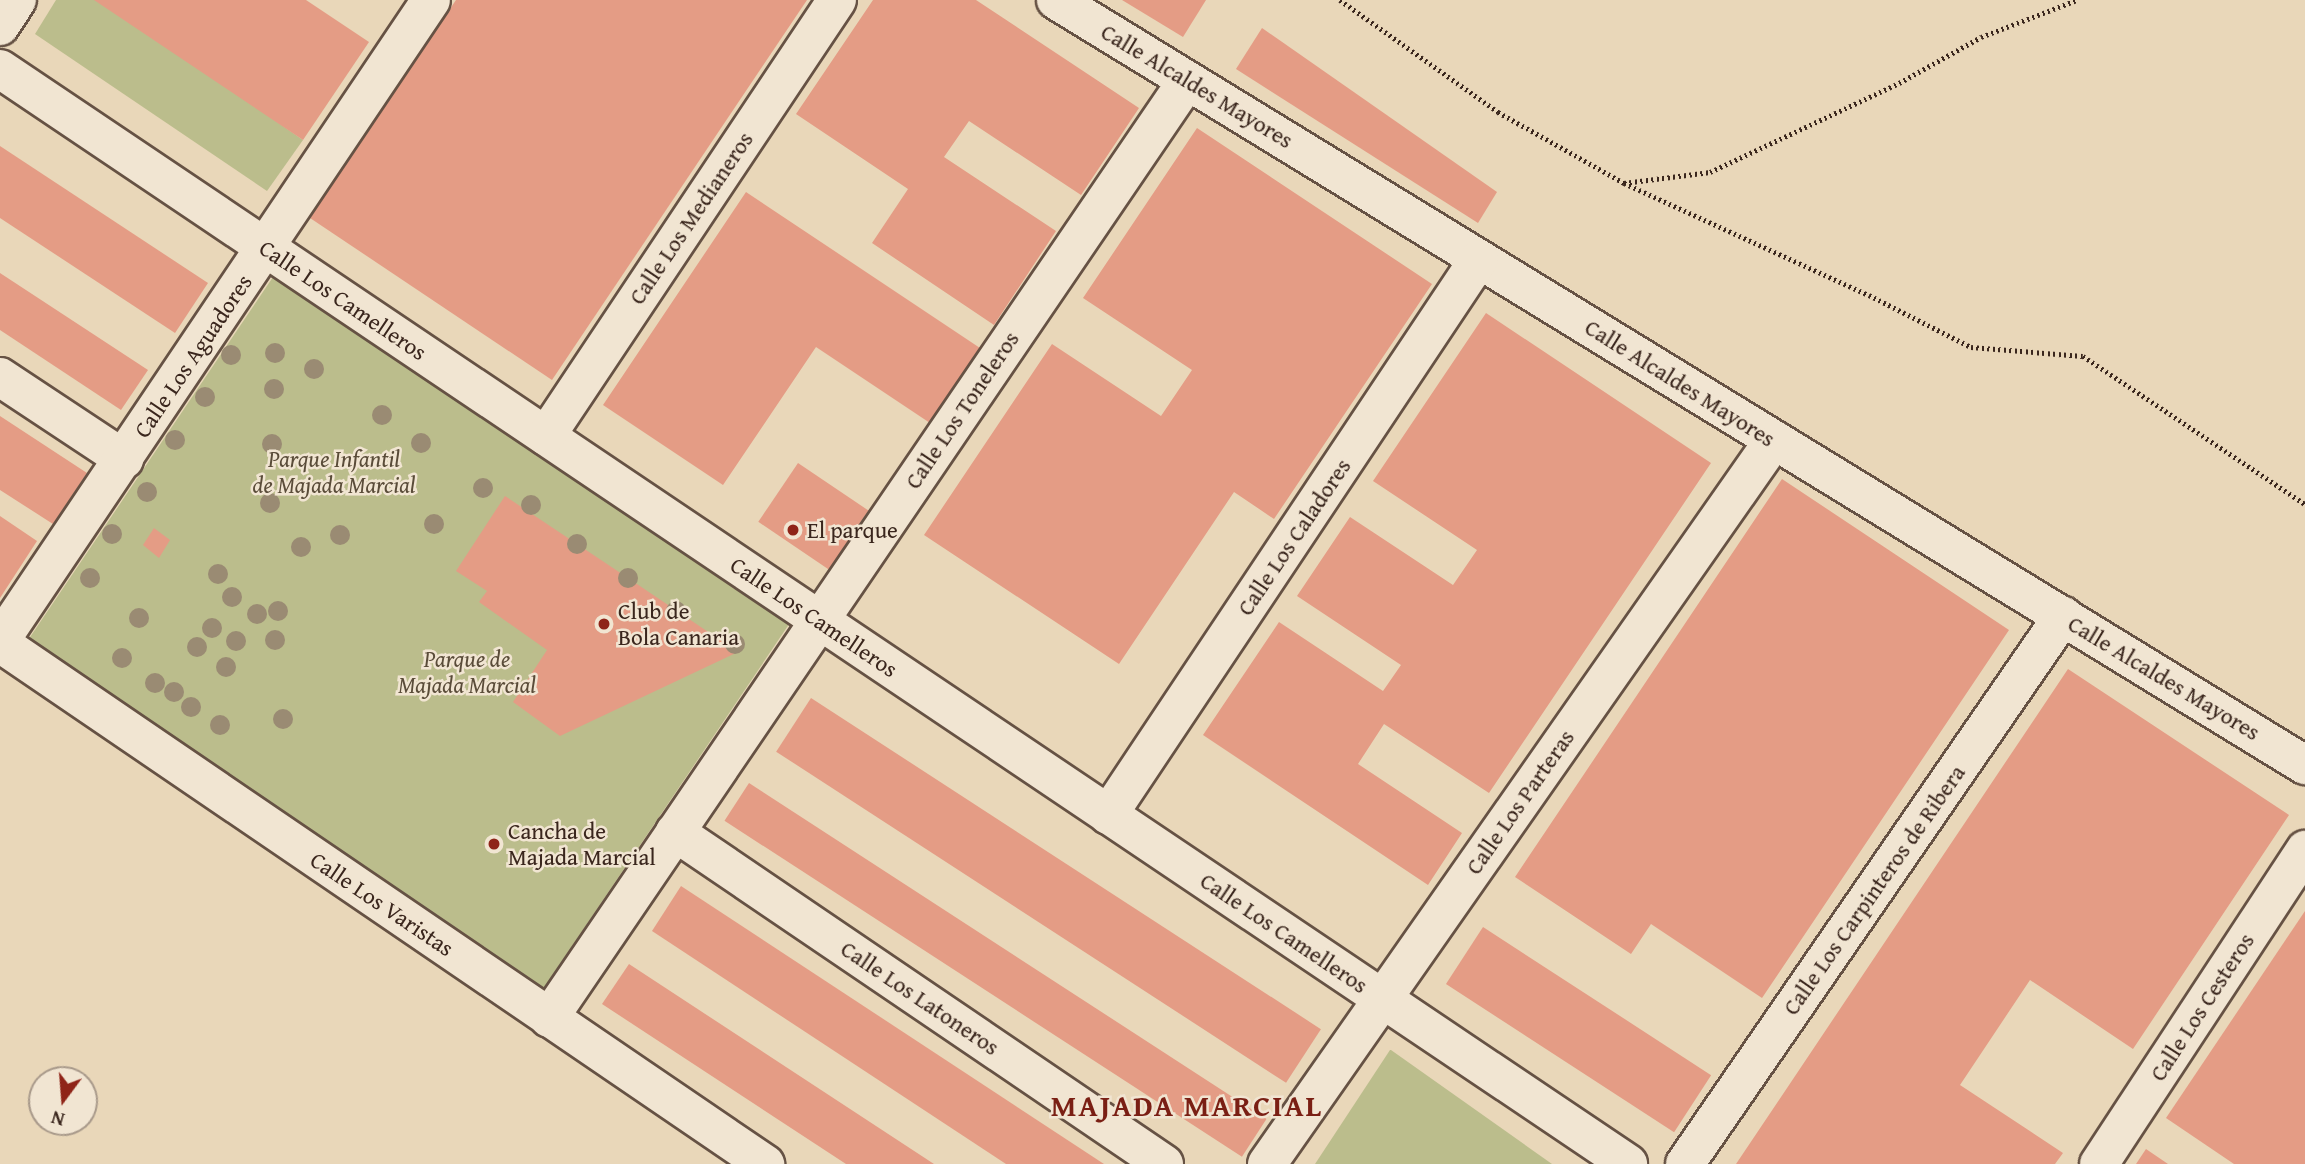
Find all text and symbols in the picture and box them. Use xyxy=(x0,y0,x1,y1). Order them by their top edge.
street label: Calle Alcaldes Mayores xyxy=(1096,18,1298,154)
street label: Calle Los Medianeros xyxy=(623,126,759,310)
street label: Calle Los Camelleros xyxy=(254,234,432,366)
street label: Calle Los Aguadores xyxy=(128,269,258,443)
street label: Calle Alcaldes Mayores xyxy=(1580,313,1780,453)
street label: Calle Los Toneleros xyxy=(899,326,1025,494)
park label: Parque Infantil de Majada Marcial xyxy=(253,445,415,499)
street label: Calle Los Caladores xyxy=(1231,453,1357,621)
place label: El parque xyxy=(807,516,898,544)
marker: El parque xyxy=(785,522,801,538)
street label: Calle Los Camelleros xyxy=(725,551,903,683)
place label: Club de Bola Canaria xyxy=(618,597,739,651)
street label: Calle Alcaldes Mayores xyxy=(2063,610,2265,746)
marker: Club de Bola Canaria xyxy=(596,616,612,632)
park label: Parque de Majada Marcial xyxy=(398,645,536,699)
street label: Calle Los Parteras xyxy=(1460,724,1580,880)
street label: Calle Los Carpinteros de Ribera xyxy=(1777,760,1971,1020)
place label: Cancha de Majada Marcial xyxy=(508,817,656,871)
marker: Cancha de Majada Marcial xyxy=(486,836,502,852)
street label: Calle Los Varistas xyxy=(305,846,459,962)
street label: Calle Los Camelleros xyxy=(1195,867,1373,999)
street label: Calle Los Cesteros xyxy=(2144,928,2260,1086)
street label: Calle Los Latoneros xyxy=(836,935,1004,1061)
north arrow xyxy=(28,1066,98,1136)
district label: MAJADA MARCIAL xyxy=(1053,1087,1321,1123)
text: N xyxy=(48,1104,68,1134)

